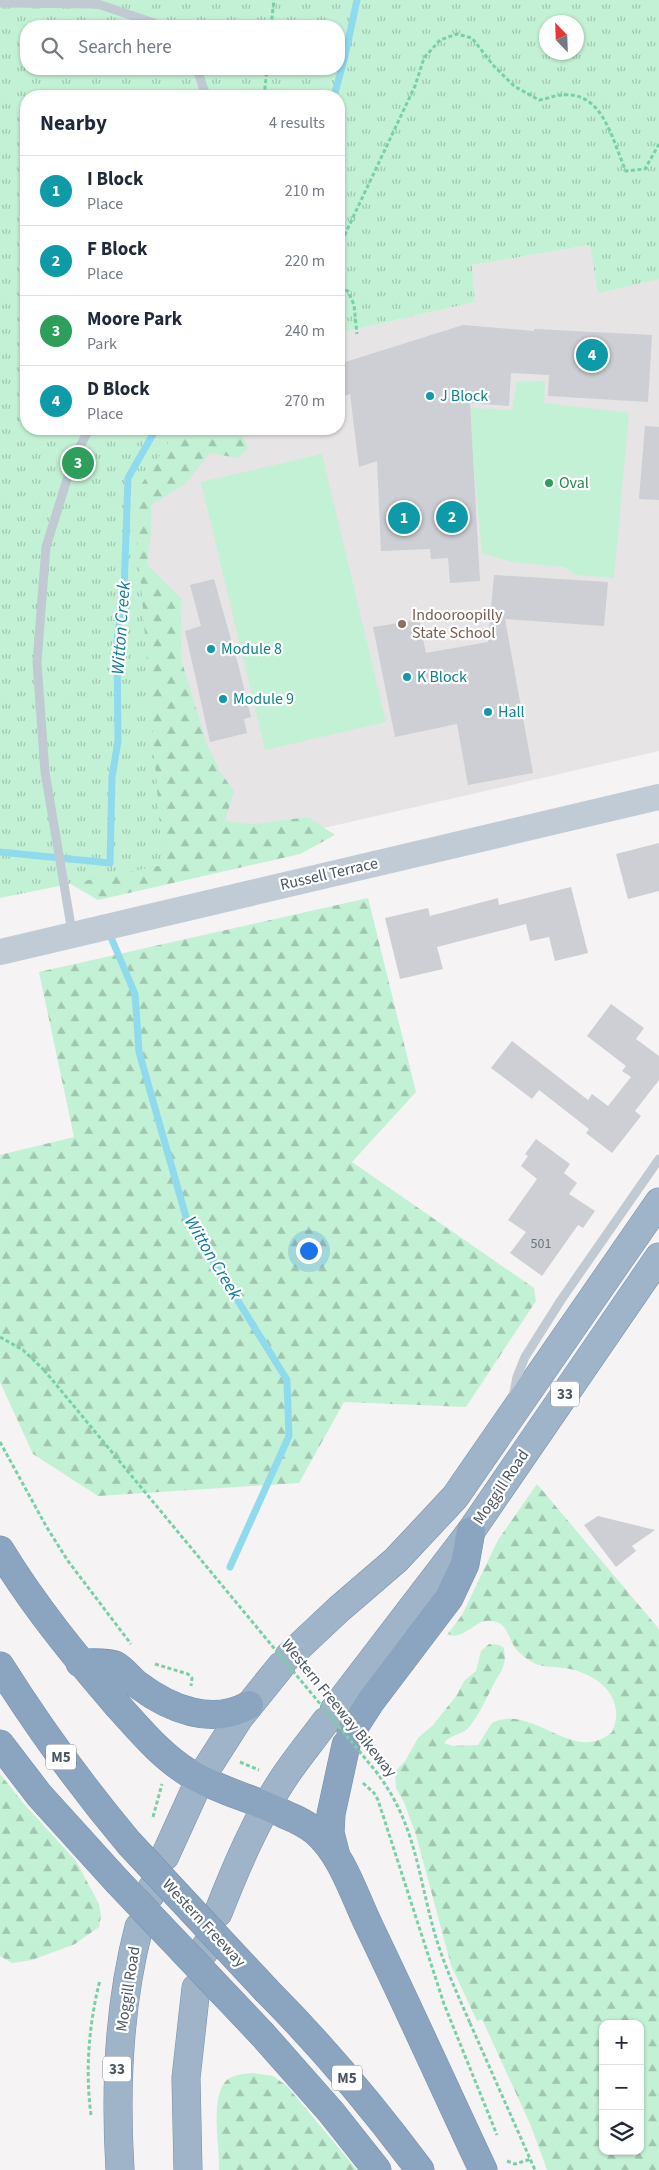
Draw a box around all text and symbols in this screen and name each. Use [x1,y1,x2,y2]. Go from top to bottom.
north arrow [539,15,584,60]
search box [20,20,345,75]
icon: search [38,34,66,62]
text: Search here [78,34,172,61]
text: Nearby [40,108,107,138]
text: 4 results [269,112,325,134]
text: I Block [87,166,143,193]
text: 1 [52,180,60,202]
text: 210 m [285,180,325,202]
text: Place [87,193,123,215]
text: F Block [87,236,148,263]
text: 2 [52,250,60,272]
text: 220 m [285,250,325,272]
text: Place [87,263,123,285]
text: Moore Park [87,306,182,333]
text: 3 [52,320,60,342]
text: 240 m [285,320,325,342]
text: Park [87,333,117,355]
pin: 4 [576,336,608,374]
text: D Block [87,376,150,403]
place label: J Block [440,385,488,407]
text: 4 [52,390,60,412]
text: 270 m [285,390,325,412]
marker: J Block [424,390,436,402]
text: Place [87,403,123,425]
pin: 3 [62,444,94,482]
place label: Oval [559,472,589,494]
marker: Oval [543,477,555,489]
pin: 2 [436,498,468,536]
pin: 1 [388,499,420,537]
water label: Witton Creek [105,580,137,675]
place label: Indooroopilly State School [412,604,503,644]
marker: Indooroopilly State School [396,618,408,630]
place label: Module 8 [221,638,282,660]
marker: Module 8 [205,643,217,655]
place label: K Block [417,666,467,688]
marker: K Block [401,671,413,683]
place label: Module 9 [233,688,294,710]
marker: Module 9 [217,693,229,705]
place label: Hall [498,701,525,723]
marker: Hall [482,706,494,718]
street label: Russell Terrace [278,852,380,896]
water label: Witton Creek [178,1212,248,1305]
house number: 501 [531,1234,551,1254]
your location [296,1238,322,1264]
road number: 33 [551,1382,579,1406]
street label: Moggill Road [468,1445,534,1529]
street label: Western Freeway Bikeway [276,1634,402,1782]
road number: M5 [46,1744,76,1770]
street label: Western Freeway [157,1874,251,1972]
street label: Moggill Road [110,1945,146,2033]
map controls [599,2020,644,2155]
button: + [599,2020,644,2065]
road number: 33 [103,2056,131,2082]
button: − [599,2065,644,2110]
road number: M5 [332,2066,362,2090]
button: layers [599,2110,644,2155]

